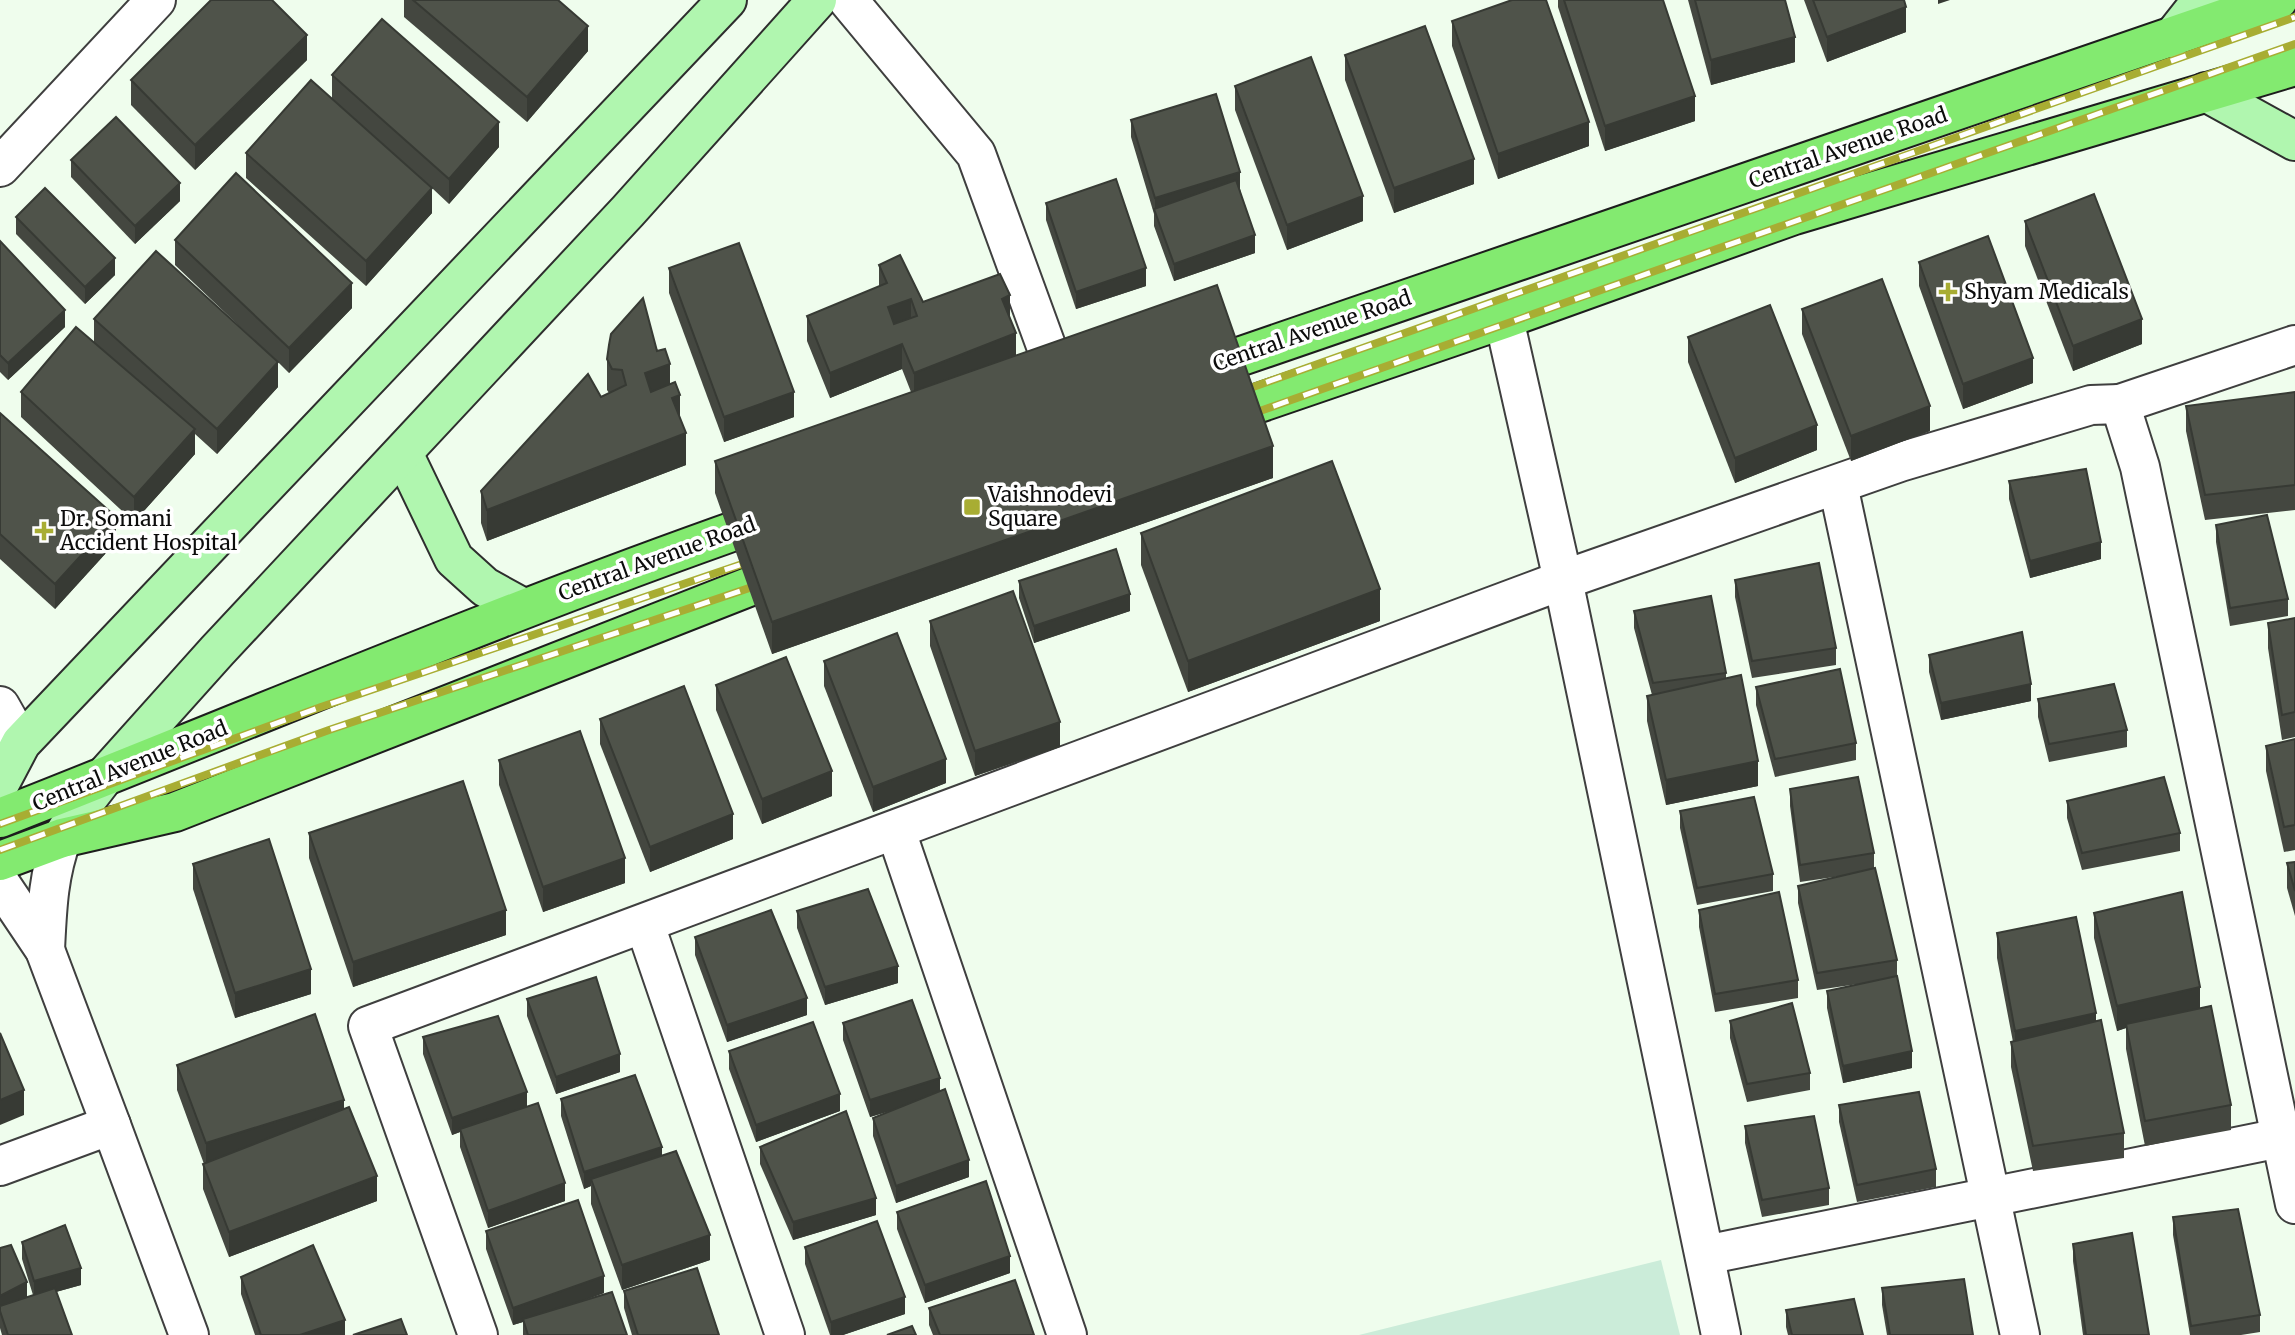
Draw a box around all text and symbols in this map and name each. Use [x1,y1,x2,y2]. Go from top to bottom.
street label: Central Avenue Road [1745,101,1951,194]
place label: Shyam Medicals [1964,278,2129,305]
marker: Shyam Medicals [1938,282,1958,302]
street label: Central Avenue Road [1209,284,1415,377]
place label: Vaishnodevi Square [987,481,1112,532]
marker: Vaishnodevi Square [962,497,982,517]
place label: Dr. Somani Accident Hospital [59,505,238,556]
street label: Central Avenue Road [554,510,760,607]
marker: Dr. Somani Accident Hospital [34,521,54,541]
street label: Central Avenue Road [28,714,232,817]

